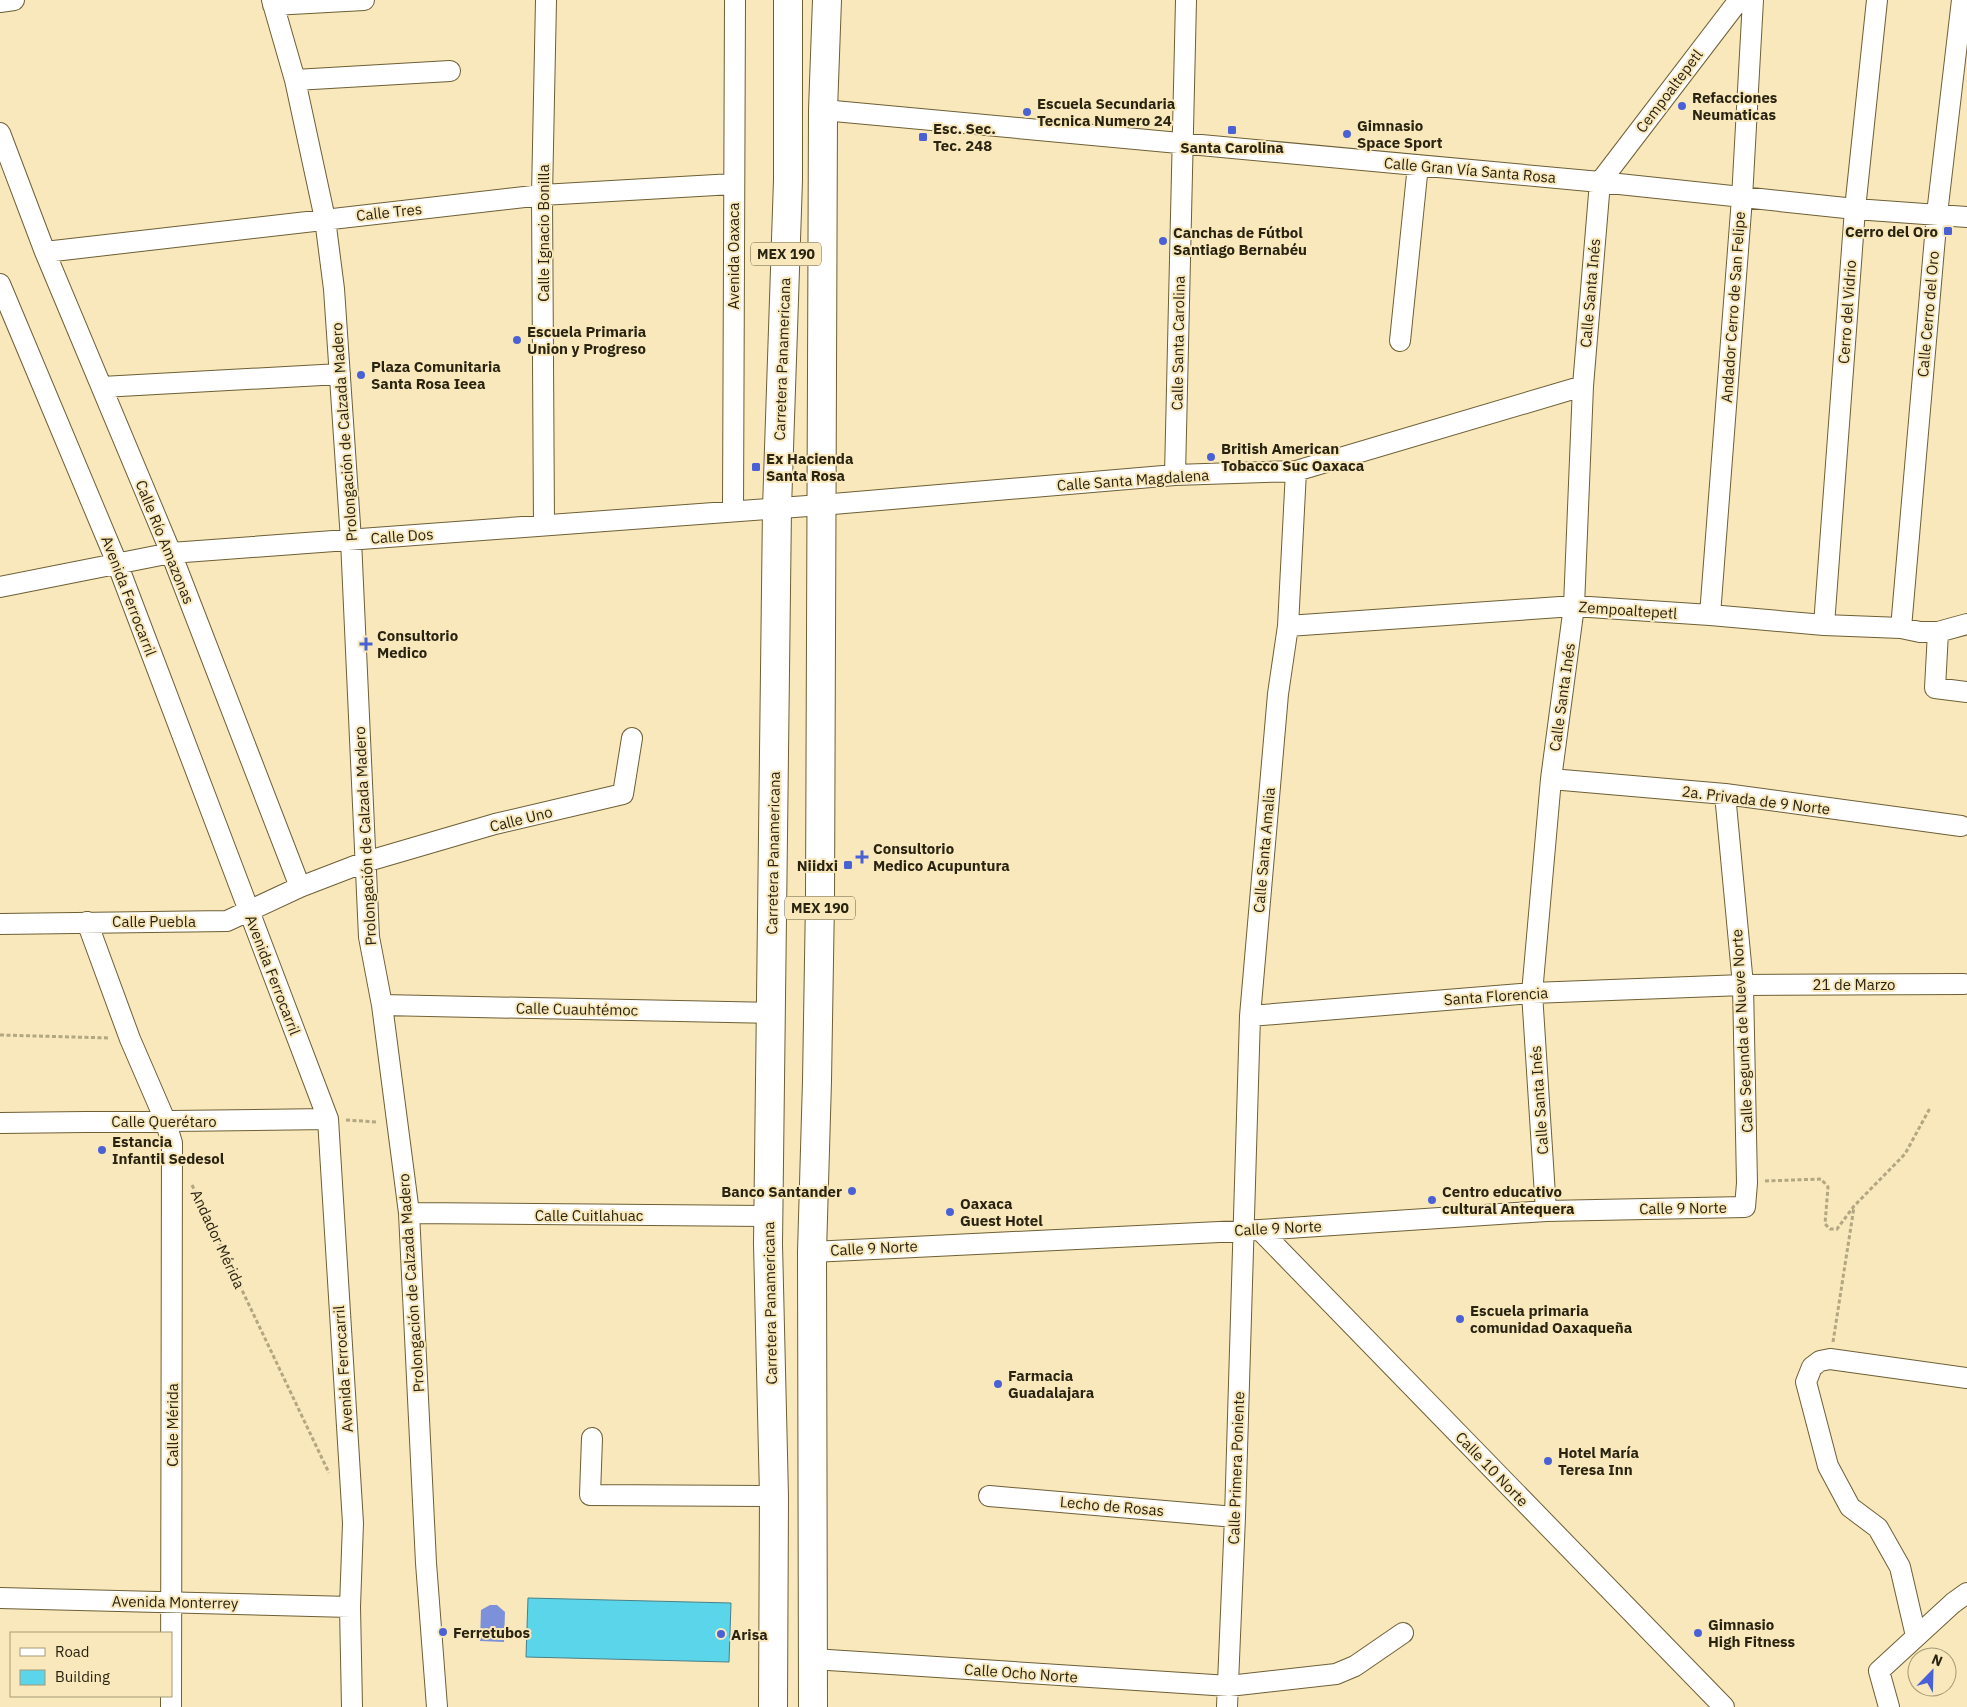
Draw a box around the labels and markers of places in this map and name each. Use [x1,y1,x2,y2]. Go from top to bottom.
place label: Refacciones Neumaticas [1692,88,1778,124]
place label: Escuela Secundaria Tecnica Numero 24 [1037,94,1176,130]
marker: Refacciones Neumaticas [1676,100,1688,112]
marker: Escuela Secundaria Tecnica Numero 24 [1021,106,1033,118]
place label: Gimnasio Space Sport [1357,116,1443,152]
place label: Esc. Sec. Tec. 248 [933,119,996,155]
marker: Santa Carolina [1226,124,1238,136]
marker: Gimnasio Space Sport [1341,128,1353,140]
marker: Esc. Sec. Tec. 248 [917,131,929,143]
place label: Santa Carolina [1180,138,1284,157]
place label: Cerro del Oro [1845,222,1938,241]
place label: Canchas de Fútbol Santiago Bernabéu [1173,223,1307,259]
marker: Cerro del Oro [1942,225,1954,237]
marker: Canchas de Fútbol Santiago Bernabéu [1157,235,1169,247]
place label: Escuela Primaria Union y Progreso [527,322,647,358]
marker: Escuela Primaria Union y Progreso [511,334,523,346]
place label: Plaza Comunitaria Santa Rosa Ieea [371,357,501,393]
marker: Plaza Comunitaria Santa Rosa Ieea [355,369,367,381]
place label: British American Tobacco Suc Oaxaca [1221,439,1365,475]
place label: Ex Hacienda Santa Rosa [766,449,854,485]
marker: British American Tobacco Suc Oaxaca [1205,451,1217,463]
marker: Ex Hacienda Santa Rosa [750,461,762,473]
place label: Consultorio Medico [377,626,458,662]
marker: Consultorio Medico [359,637,373,651]
place label: Consultorio Medico Acupuntura [873,839,1010,875]
marker: Consultorio Medico Acupuntura [855,850,869,864]
place label: Niidxi [797,856,838,875]
marker: Niidxi [842,859,854,871]
place label: Estancia Infantil Sedesol [112,1132,225,1168]
marker: Estancia Infantil Sedesol [96,1144,108,1156]
place label: Banco Santander [721,1182,842,1201]
place label: Centro educativo cultural Antequera [1442,1182,1575,1218]
marker: Banco Santander [846,1185,858,1197]
place label: Oaxaca Guest Hotel [960,1194,1043,1230]
marker: Centro educativo cultural Antequera [1426,1194,1438,1206]
marker: Oaxaca Guest Hotel [944,1206,956,1218]
place label: Escuela primaria comunidad Oaxaqueña [1470,1301,1633,1337]
marker: Escuela primaria comunidad Oaxaqueña [1454,1313,1466,1325]
place label: Farmacia Guadalajara [1008,1366,1095,1402]
marker: Farmacia Guadalajara [992,1378,1004,1390]
place label: Hotel María Teresa Inn [1558,1443,1640,1479]
marker: Hotel María Teresa Inn [1542,1455,1554,1467]
place label: Gimnasio High Fitness [1708,1615,1796,1651]
place label: Ferretubos [453,1623,530,1642]
place label: Arisa [731,1625,768,1644]
marker: Ferretubos [437,1626,449,1638]
marker: Gimnasio High Fitness [1692,1627,1704,1639]
marker: Arisa [715,1628,727,1640]

